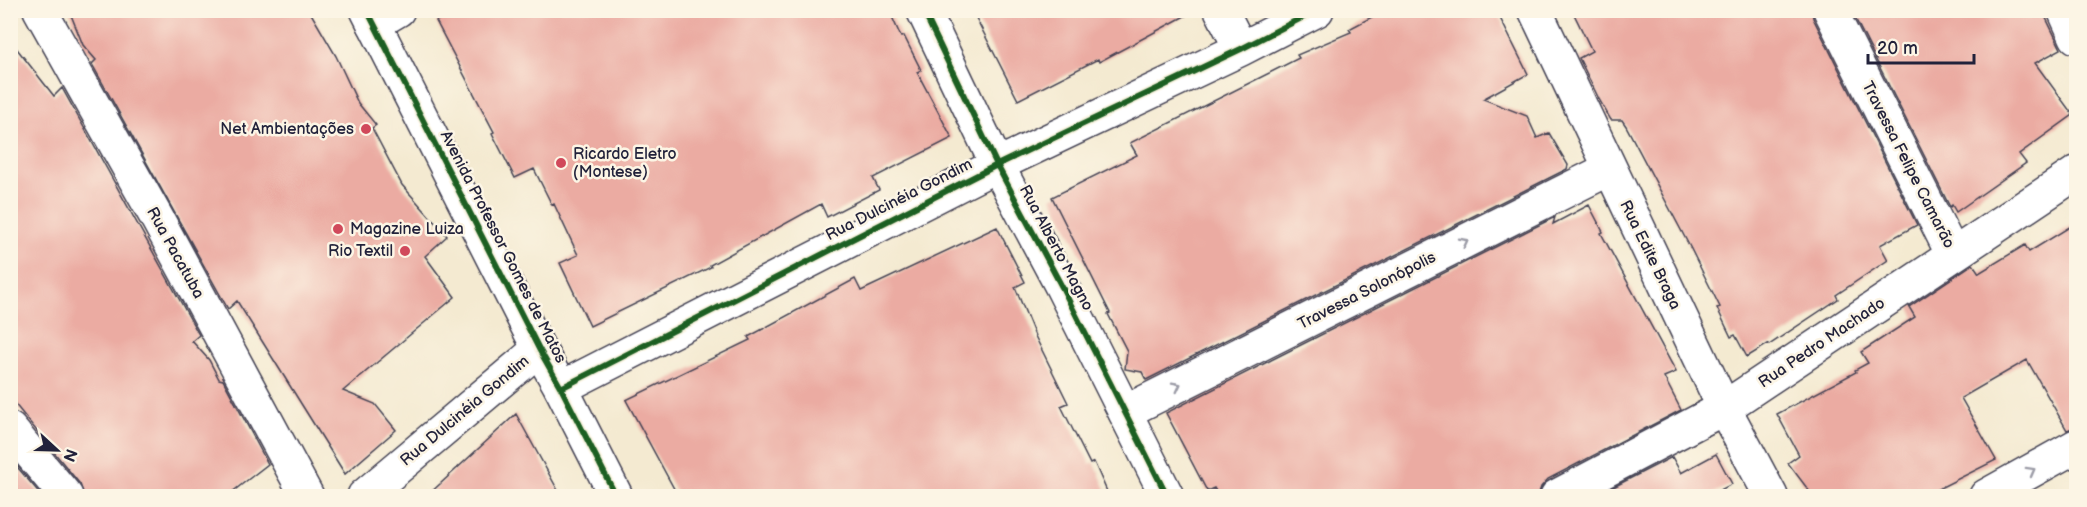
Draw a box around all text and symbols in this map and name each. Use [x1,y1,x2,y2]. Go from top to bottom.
scale bar [1868,27,1974,65]
text: 20 m [1877,38,1918,59]
street label: Travessa Felipe Camarão [1858,78,1958,252]
place label: Net Ambientações [220,120,354,139]
marker: Net Ambientações [359,122,373,136]
street label: Avenida Professor Gomes de Matos [436,128,570,366]
place label: Ricardo Eletro (Montese) [573,145,677,182]
street label: Rua Dulcinéia Gondim [823,155,975,245]
marker: Ricardo Eletro (Montese) [554,156,568,170]
street label: Rua Alberto Magno [1015,182,1097,314]
street label: Rua Edite Braga [1615,197,1685,313]
street label: Rua Pacatuba [142,204,208,302]
place label: Magazine Luiza [350,220,464,239]
marker: Magazine Luiza [331,222,345,236]
one-way arrow [1457,238,1468,249]
place label: Rio Textil [328,242,393,261]
marker: Rio Textil [398,244,412,258]
street label: Travessa Solonópolis [1295,248,1439,334]
street label: Rua Pedro Machado [1755,294,1889,392]
street label: Rua Dulcinéia Gondim [397,352,533,470]
one-way arrow [1171,382,1181,393]
north arrow [27,420,87,480]
text: N [58,446,81,464]
one-way arrow [2025,467,2035,479]

